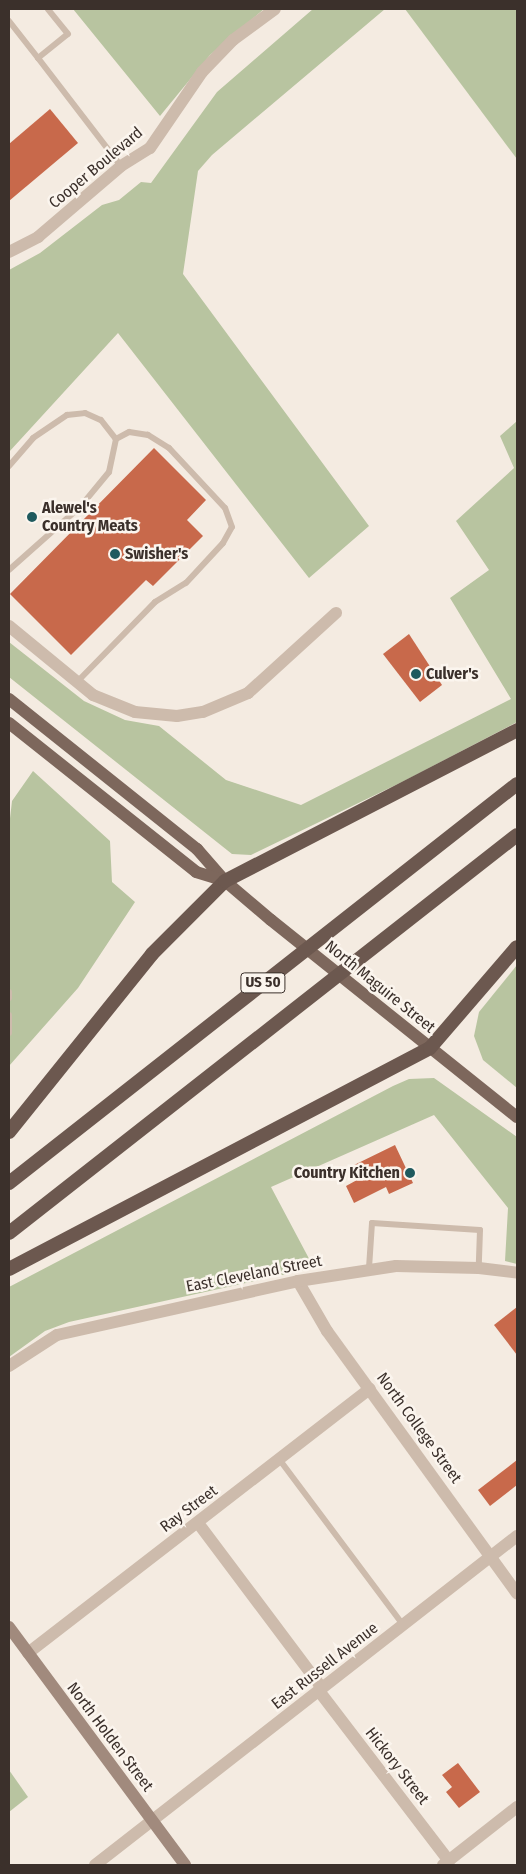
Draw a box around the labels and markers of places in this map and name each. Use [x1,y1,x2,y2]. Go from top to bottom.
place label: Alewel's Country Meats [42,498,138,536]
marker: Alewel's Country Meats [26,511,38,523]
place label: Swisher's [125,544,188,564]
marker: Swisher's [109,548,121,560]
place label: Culver's [426,664,479,684]
marker: Culver's [410,668,422,680]
place label: Country Kitchen [294,1163,400,1183]
marker: Country Kitchen [404,1167,416,1179]

